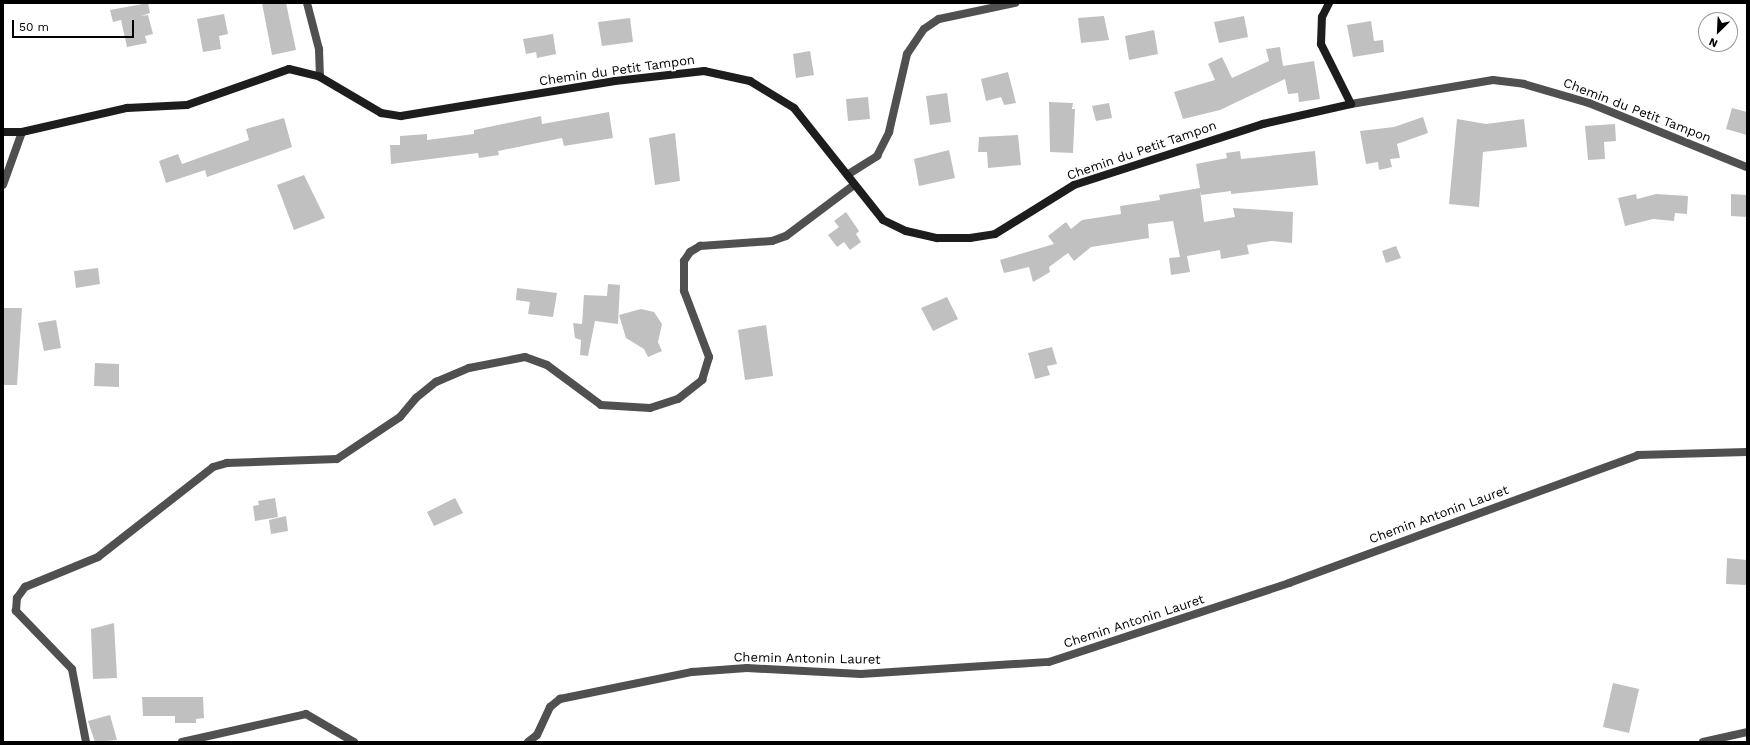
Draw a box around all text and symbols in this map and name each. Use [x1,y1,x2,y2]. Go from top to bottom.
scale bar [14,12,136,38]
north arrow [1698,12,1738,52]
text: 50 m [19,20,49,34]
text: N [1707,35,1720,50]
street label: Chemin du Petit Tampon [538,52,696,90]
street label: Chemin du Petit Tampon [1561,75,1713,147]
street label: Chemin du Petit Tampon [1065,118,1219,184]
street label: Chemin Antonin Lauret [1367,482,1511,548]
street label: Chemin Antonin Lauret [1061,592,1207,652]
street label: Chemin Antonin Lauret [733,650,881,668]

